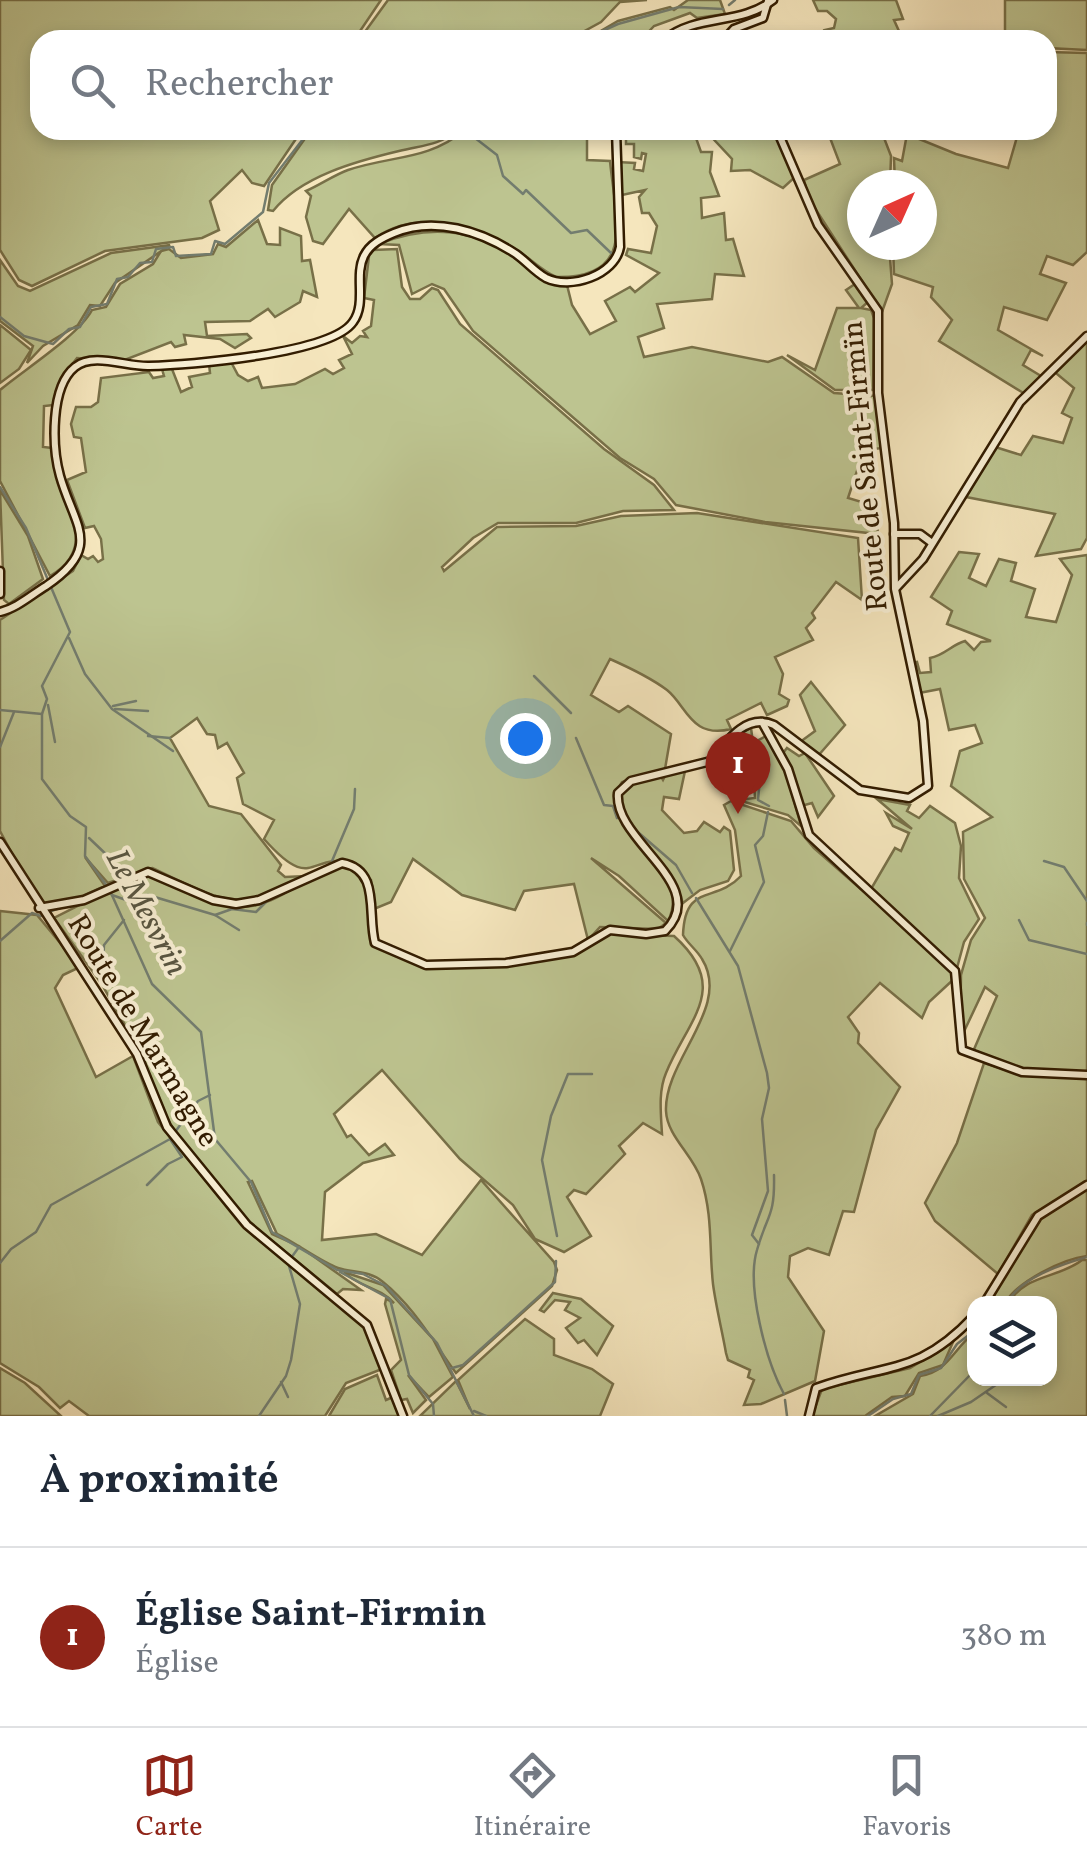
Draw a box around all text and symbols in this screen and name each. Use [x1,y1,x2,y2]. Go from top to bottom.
search box [30,30,1057,140]
icon: search [65,58,120,113]
text: Rechercher [145,59,333,112]
north arrow [847,170,937,260]
street label: Route de Saint-Firmïn [832,319,900,613]
your location [500,713,551,764]
pin: 1 [706,732,770,814]
water label: Le Mesvrin [93,842,197,984]
street label: Route de Marmagne [56,907,228,1155]
map controls [967,1296,1057,1386]
button: layers [967,1296,1057,1386]
text: À proximité [40,1452,279,1511]
text: Église Saint-Firmin [135,1589,487,1642]
text: 1 [66,1615,79,1659]
text: 380 m [960,1615,1047,1659]
text: Église [135,1642,219,1686]
tab: Carte [136,1748,202,1847]
tab: Itinéraire [474,1748,591,1847]
tab: Favoris [862,1748,951,1847]

